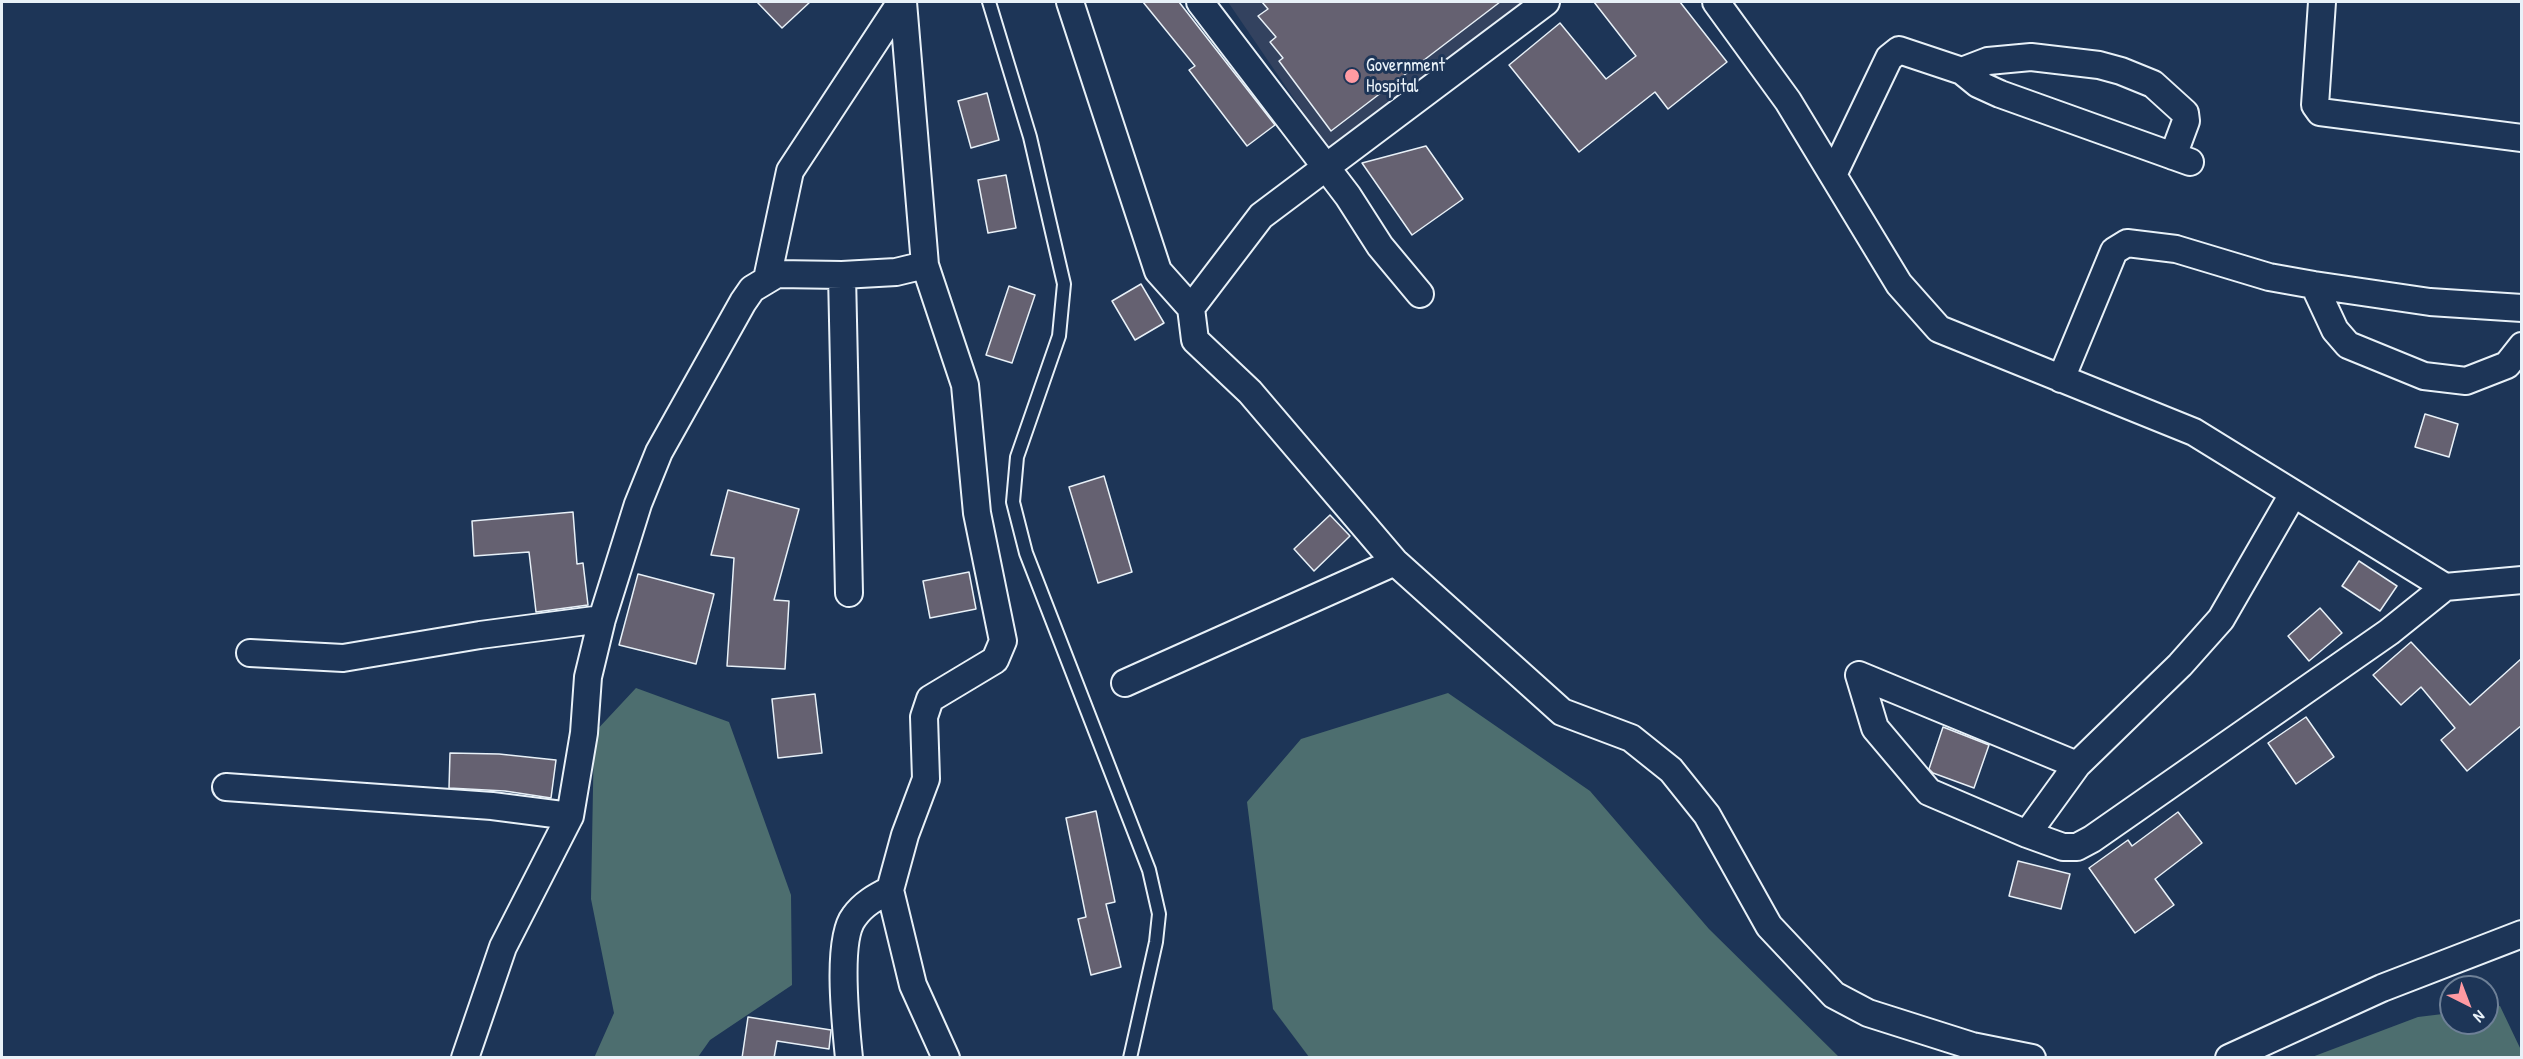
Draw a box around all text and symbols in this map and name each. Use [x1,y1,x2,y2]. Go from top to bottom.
place label: Government Hospital [1366,55,1445,98]
marker: Government Hospital [1343,67,1361,85]
north arrow [2439,975,2499,1035]
text: N [2469,1006,2490,1028]

